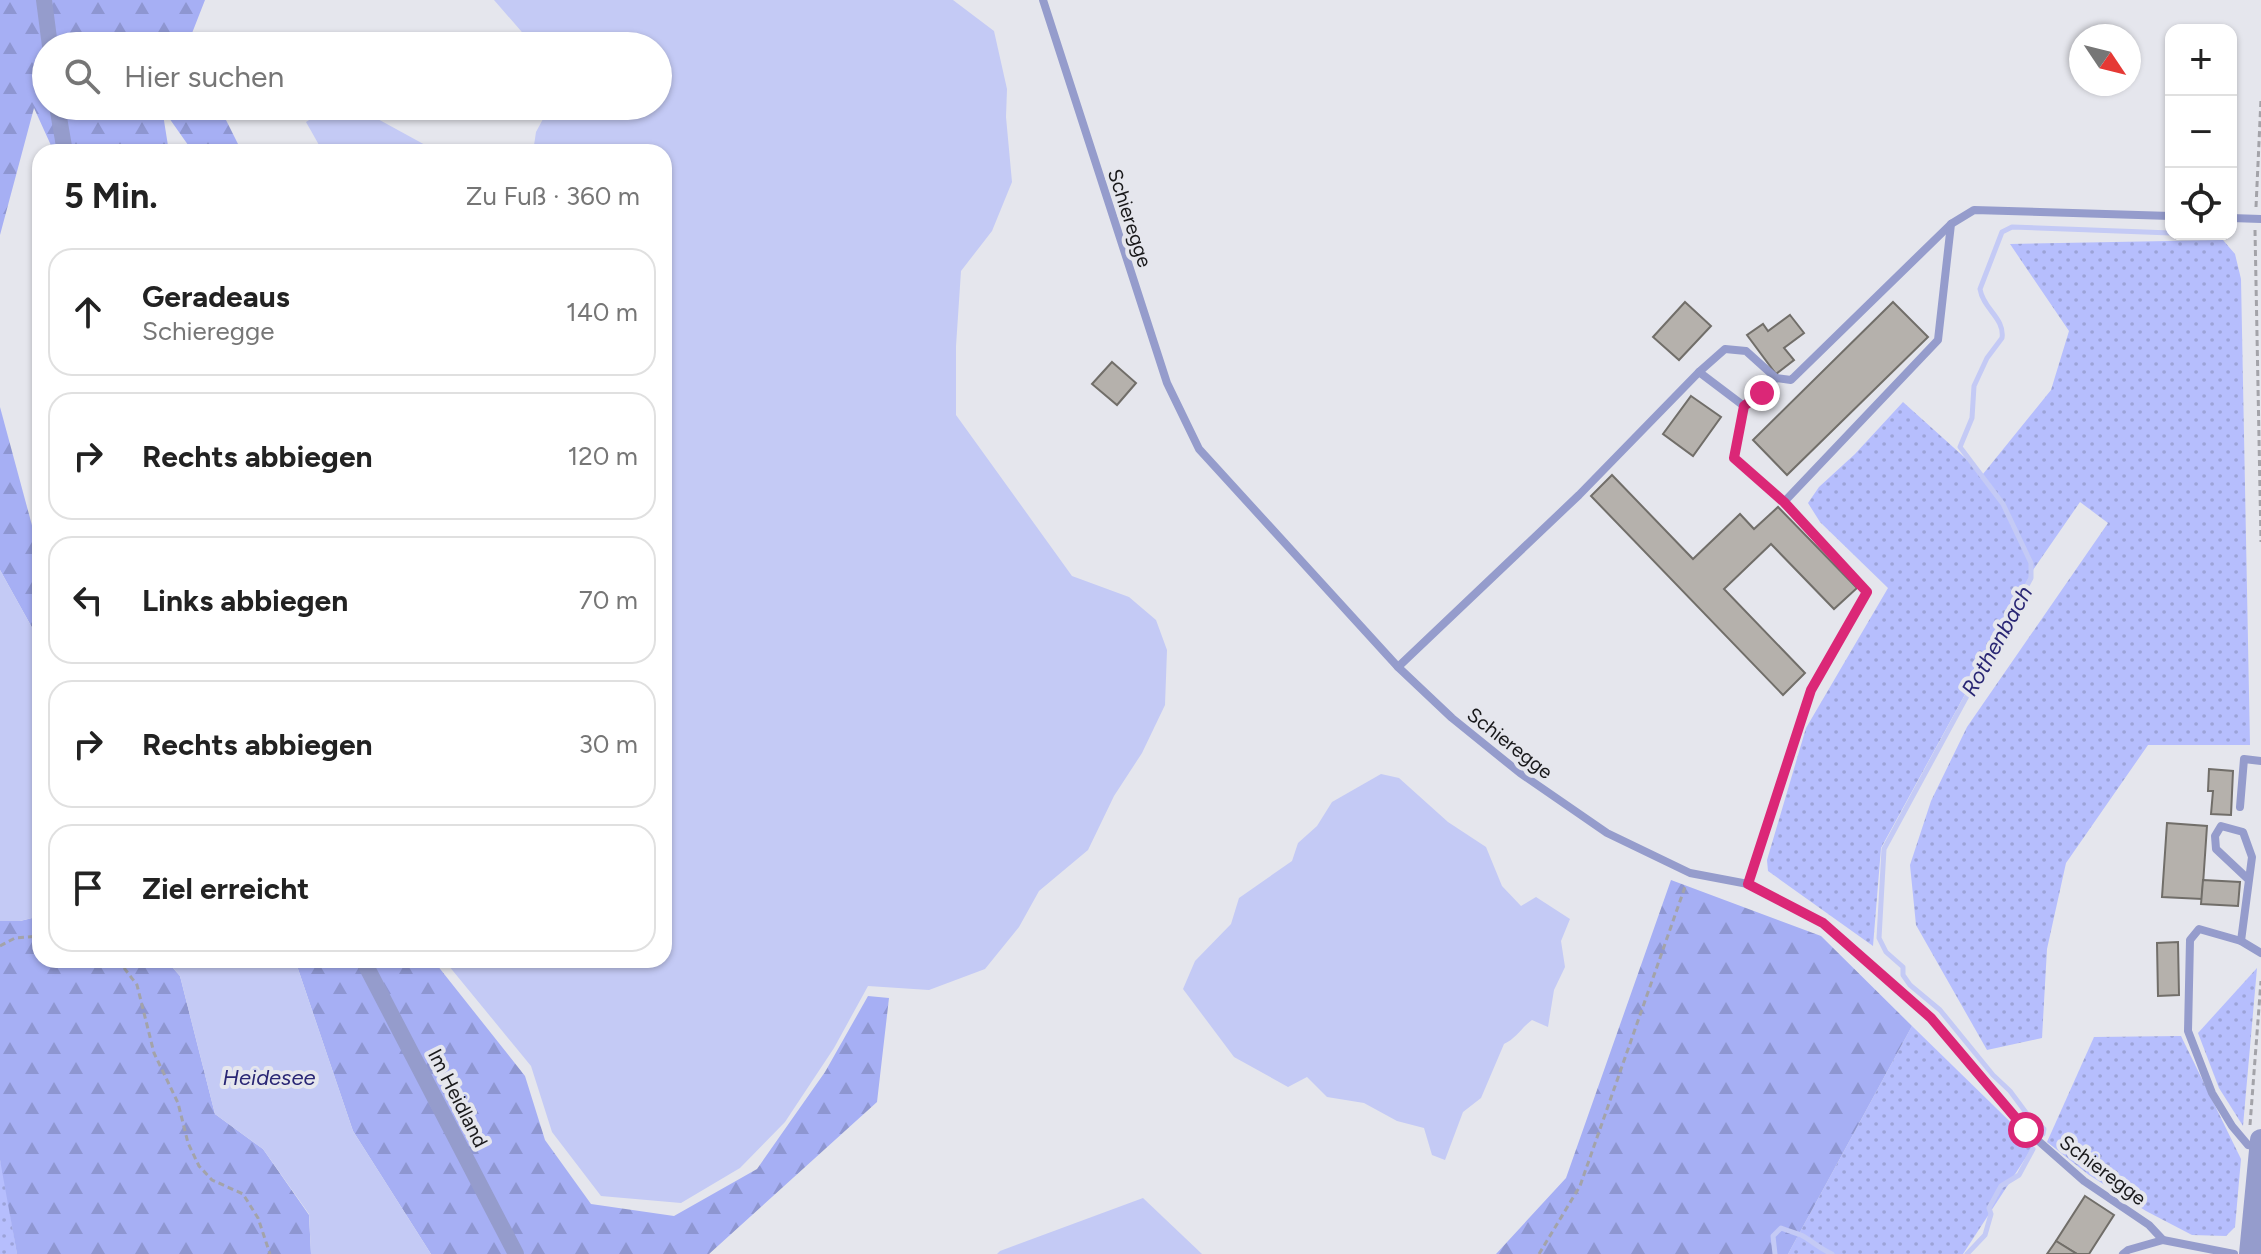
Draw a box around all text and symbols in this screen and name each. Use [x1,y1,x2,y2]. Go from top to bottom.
north arrow [2069,24,2141,96]
map controls [2165,24,2237,240]
button: + [2165,24,2237,96]
search box [32,32,672,120]
icon: search [60,54,104,98]
text: Hier suchen [124,58,284,95]
button: − [2165,96,2237,168]
street label: Schieregge [1103,166,1157,270]
button: locate [2165,168,2237,240]
text: 5 Min. [64,176,158,217]
text: Zu Fuß · 360 m [466,180,640,212]
text: Geradeaus [142,278,290,315]
icon: ahead [66,290,110,334]
text: 140 m [566,296,638,328]
text: Schieregge [142,315,274,347]
route end [1744,375,1780,411]
icon: right [66,434,110,478]
text: Rechts abbiegen [142,438,373,475]
text: 120 m [568,440,638,472]
icon: left [66,578,110,622]
water label: Rothenbach [1956,581,2038,701]
text: Links abbiegen [142,582,348,619]
text: 70 m [579,584,638,616]
street label: Schieregge [1462,702,1558,784]
icon: right [66,722,110,766]
text: Rechts abbiegen [142,726,373,763]
text: 30 m [579,728,638,760]
icon: arrive [66,866,110,910]
text: Ziel erreicht [142,870,309,907]
street label: Im Heidland [423,1045,493,1151]
water label: Heidesee [222,1064,316,1091]
route start [2008,1112,2044,1148]
street label: Schieregge [2055,1130,2151,1210]

